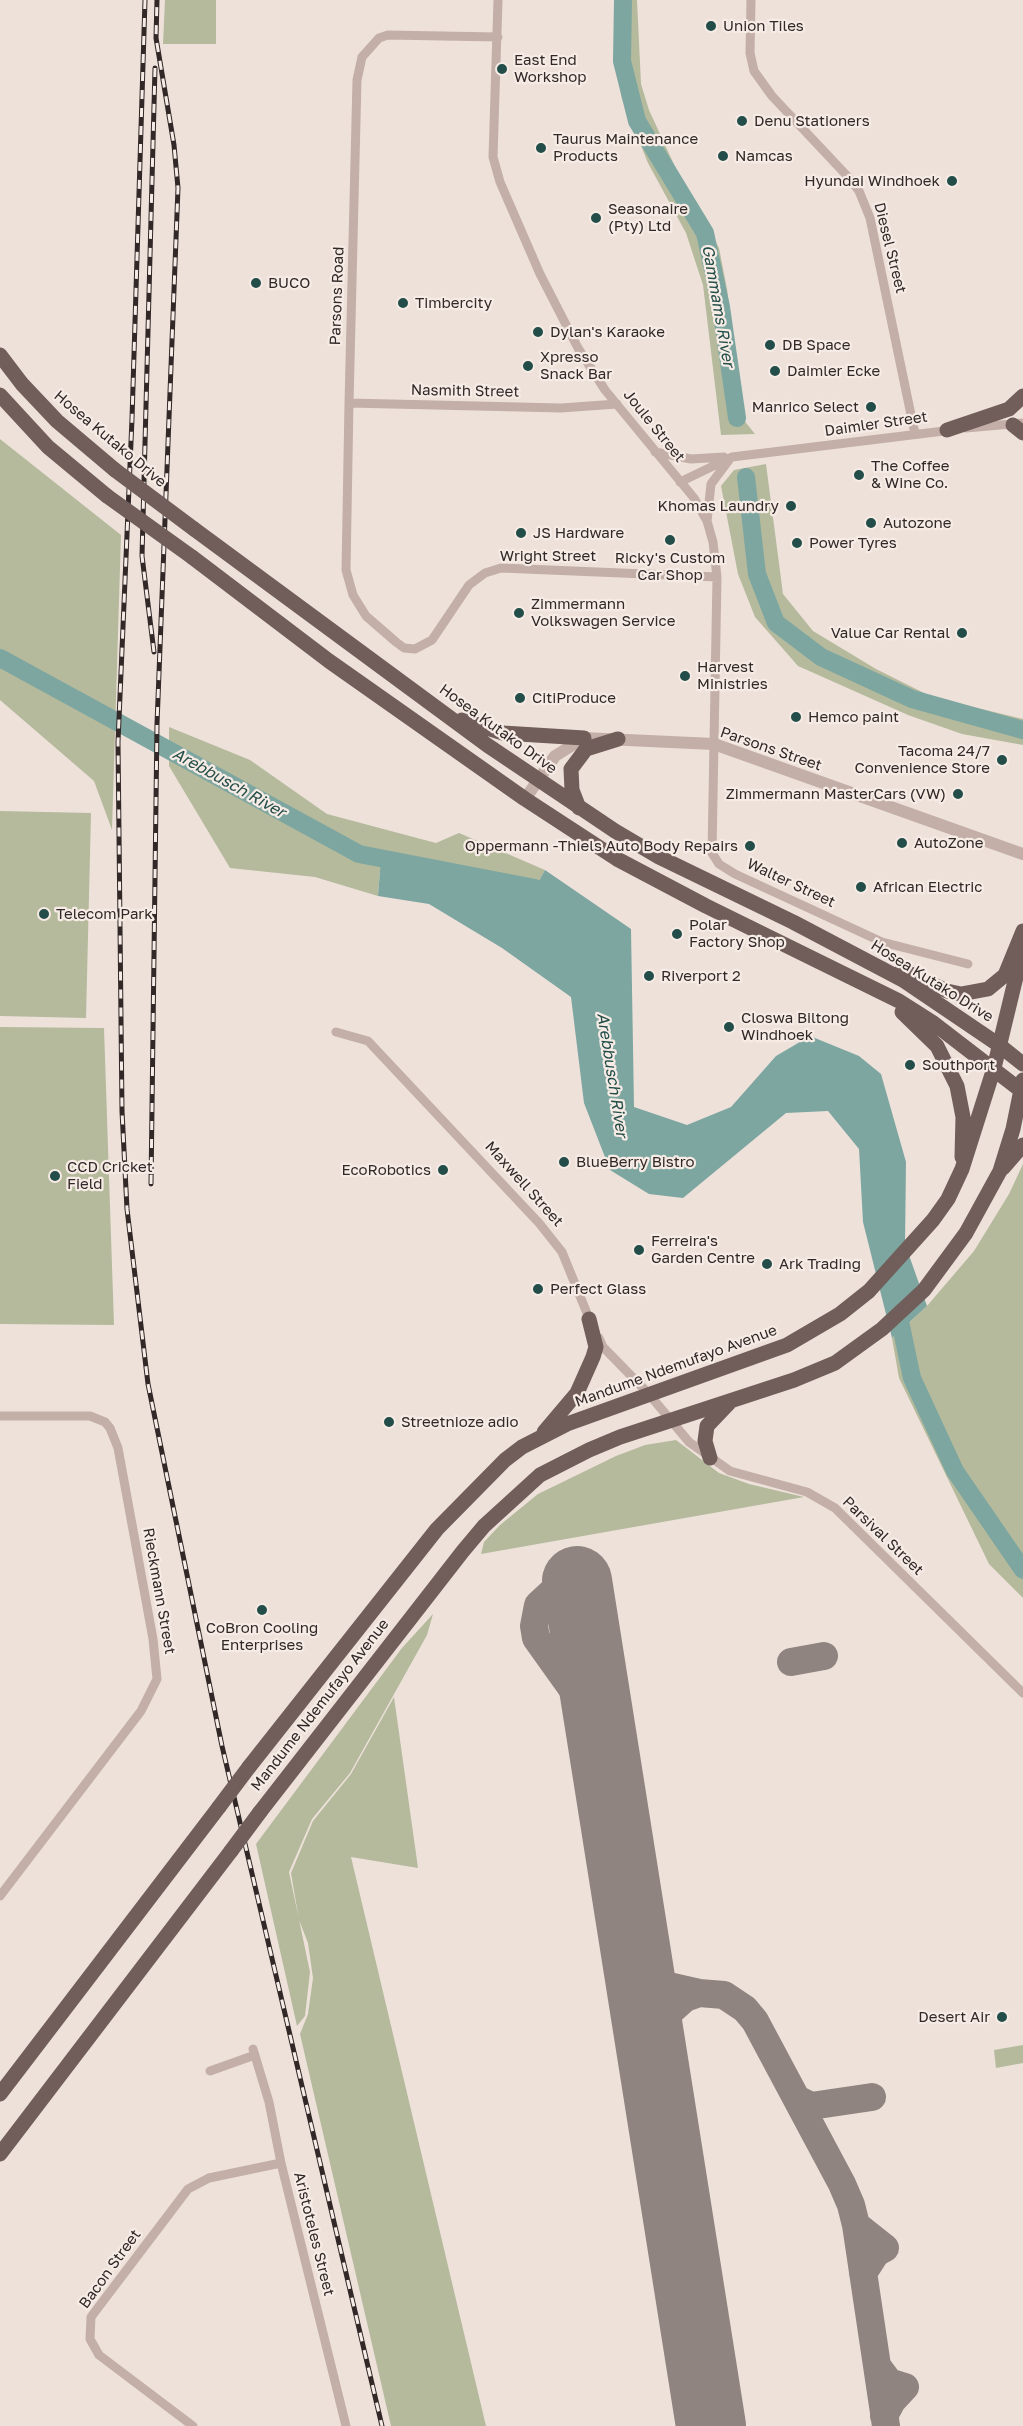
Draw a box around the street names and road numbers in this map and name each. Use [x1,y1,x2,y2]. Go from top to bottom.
street label: Diesel Street [870,201,910,295]
street label: Parsons Road [326,246,348,346]
street label: Nasmith Street [411,381,519,401]
street label: Joule Street [619,386,689,466]
street label: Hosea Kutako Drive [50,387,170,491]
street label: Daimler Street [823,408,929,440]
street label: Wright Street [500,547,596,565]
street label: Hosea Kutako Drive [436,680,560,778]
street label: Parsons Street [718,723,824,775]
street label: Walter Street [744,855,838,911]
street label: Hosea Kutako Drive [867,936,997,1026]
street label: Maxwell Street [481,1138,567,1230]
street label: Mandume Ndemufayo Avenue [573,1321,779,1411]
street label: Parsival Street [839,1493,927,1579]
street label: Rieckmann Street [139,1526,179,1656]
street label: Mandume Ndemufayo Avenue [247,1615,393,1795]
street label: Aristoteles Street [290,2170,338,2298]
street label: Bacon Street [75,2226,145,2312]

